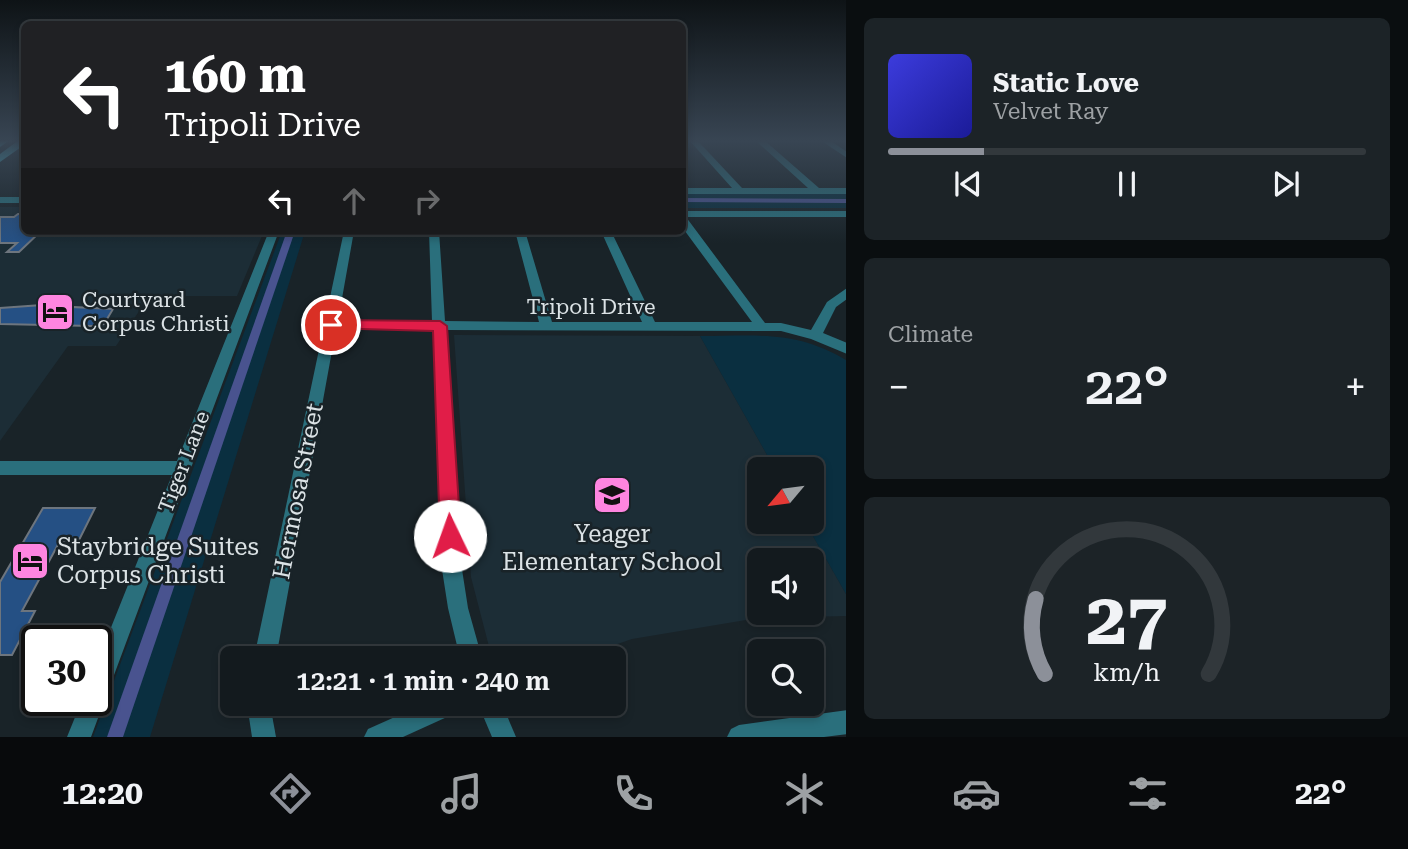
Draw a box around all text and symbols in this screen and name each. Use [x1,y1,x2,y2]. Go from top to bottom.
text: 160 m [164,47,306,104]
icon: left [49,49,140,140]
text: Static Love [993,68,1139,98]
text: Velvet Ray [993,98,1108,125]
text: Tripoli Drive [164,106,361,144]
icon: previous [949,165,987,203]
icon: pause [1108,165,1146,203]
icon: next [1267,165,1305,203]
icon: left [262,182,300,220]
icon: ahead [335,182,373,220]
icon: right [408,182,446,220]
place label: Courtyard Corpus Christi [82,288,230,336]
hotel icon: Courtyard Corpus Christi [34,291,76,333]
pin [301,295,361,355]
street label: Tripoli Drive [526,295,656,319]
icon: arrive [312,306,350,344]
text: Climate [888,321,973,348]
text: 22° [1085,356,1169,417]
text: − [888,365,909,409]
text: + [1345,365,1366,409]
street label: Hermosa Street [267,401,329,581]
street label: Tiger Lane [154,408,214,516]
north arrow [747,457,824,534]
map controls [747,457,824,716]
school or university icon: Yeager Elementary School [591,474,633,516]
position arrow [413,499,487,573]
place label: Yeager Elementary School [502,520,722,576]
place label: Staybridge Suites Corpus Christi [57,533,259,589]
hotel icon: Staybridge Suites Corpus Christi [9,540,51,582]
button: sound [747,548,824,625]
text: 27 [1086,578,1168,663]
speed limit sign: 30 [21,625,112,716]
button: search [747,639,824,716]
text: km/h [1094,658,1160,687]
text: 12:21 · 1 min · 240 m [296,666,550,696]
icon: directions [266,769,315,818]
icon: music [437,769,486,818]
icon: phone [609,769,658,818]
icon: climate [780,769,829,818]
icon: car [952,769,1001,818]
icon: filters [1123,769,1172,818]
text: 12:20 [61,774,143,812]
text: 22° [1295,774,1347,812]

